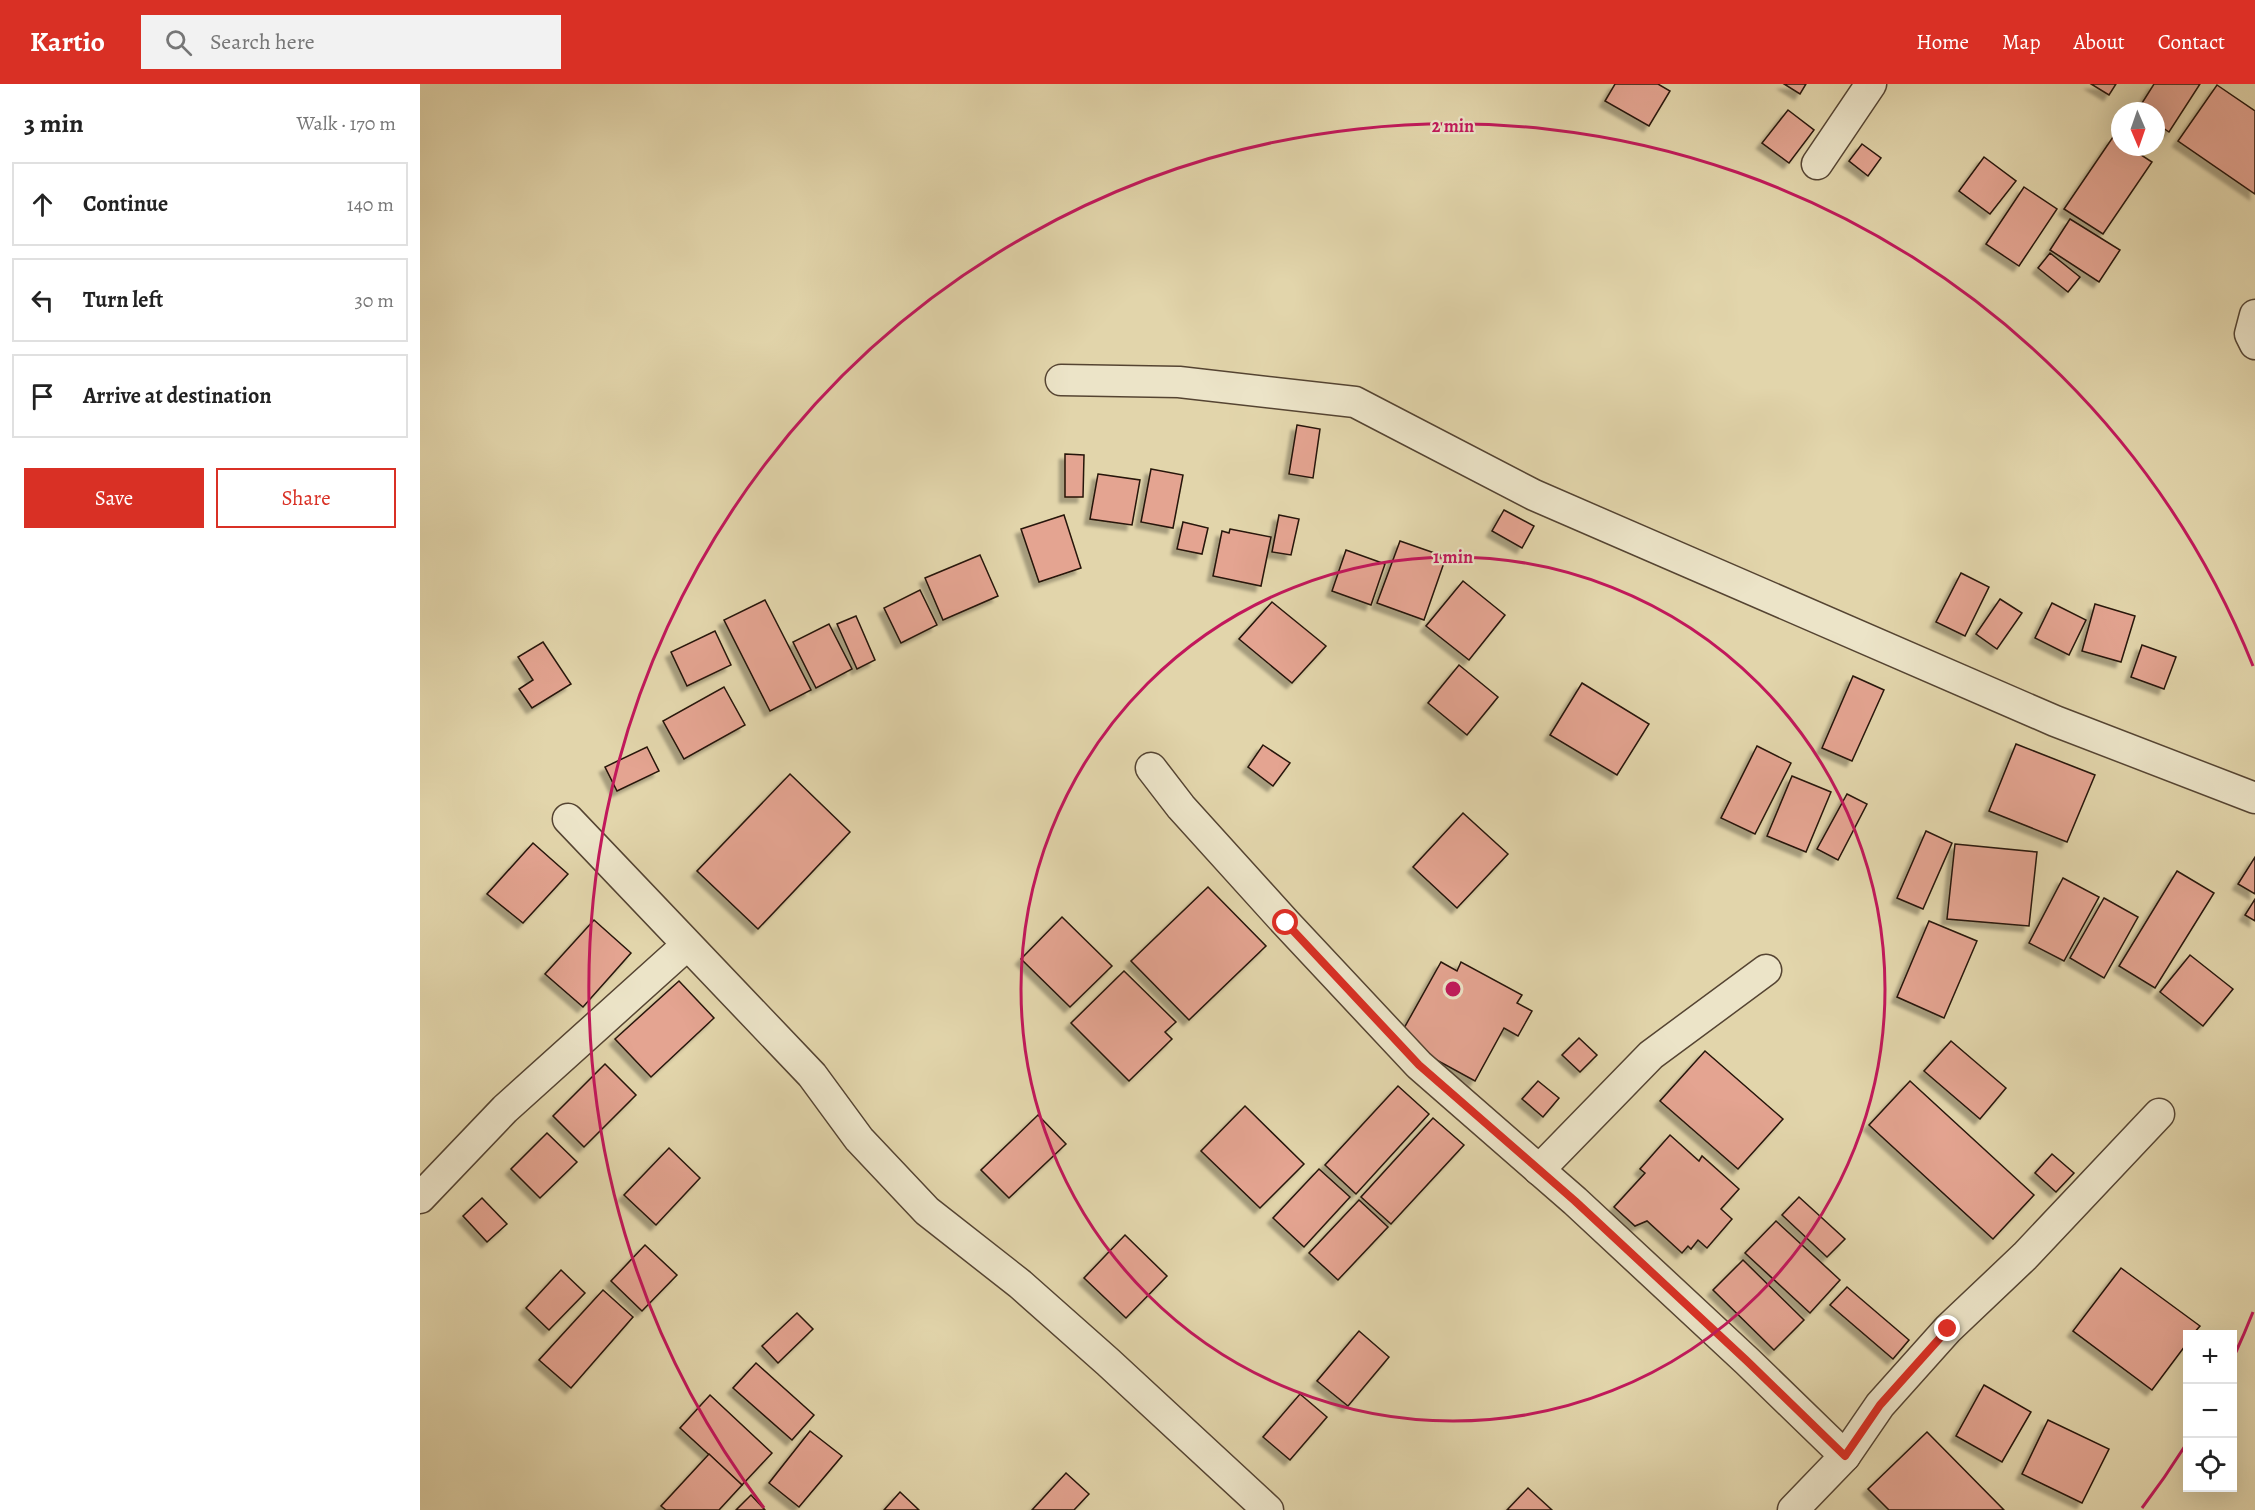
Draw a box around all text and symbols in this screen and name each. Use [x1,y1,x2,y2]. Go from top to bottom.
search box [141,15,561,69]
text: Kartio [30,23,105,61]
icon: search [162,26,195,59]
text: Search here [210,27,315,57]
text: Home [1916,28,1969,56]
text: Map [2002,28,2040,56]
text: About [2073,28,2125,56]
text: Contact [2158,28,2225,56]
north arrow [2111,102,2165,156]
text: 3 min [24,106,84,141]
text: Walk · 170 m [296,110,396,137]
text: 2 min [1432,114,1474,138]
icon: ahead [26,188,59,221]
text: Continue [83,189,168,219]
text: 140 m [347,191,394,218]
icon: left [26,284,59,317]
text: Turn left [83,285,163,315]
text: 30 m [354,287,394,314]
icon: arrive [26,380,59,413]
text: Arrive at destination [83,381,272,411]
button: Save [24,468,204,528]
button: Share [216,468,396,528]
text: 1 min [1433,545,1473,569]
route start [1272,909,1298,935]
centre of rings [1443,979,1463,999]
route end [1934,1315,1960,1341]
map controls [2183,1330,2237,1492]
button: + [2183,1330,2237,1384]
button: − [2183,1384,2237,1438]
button: locate [2183,1438,2237,1492]

